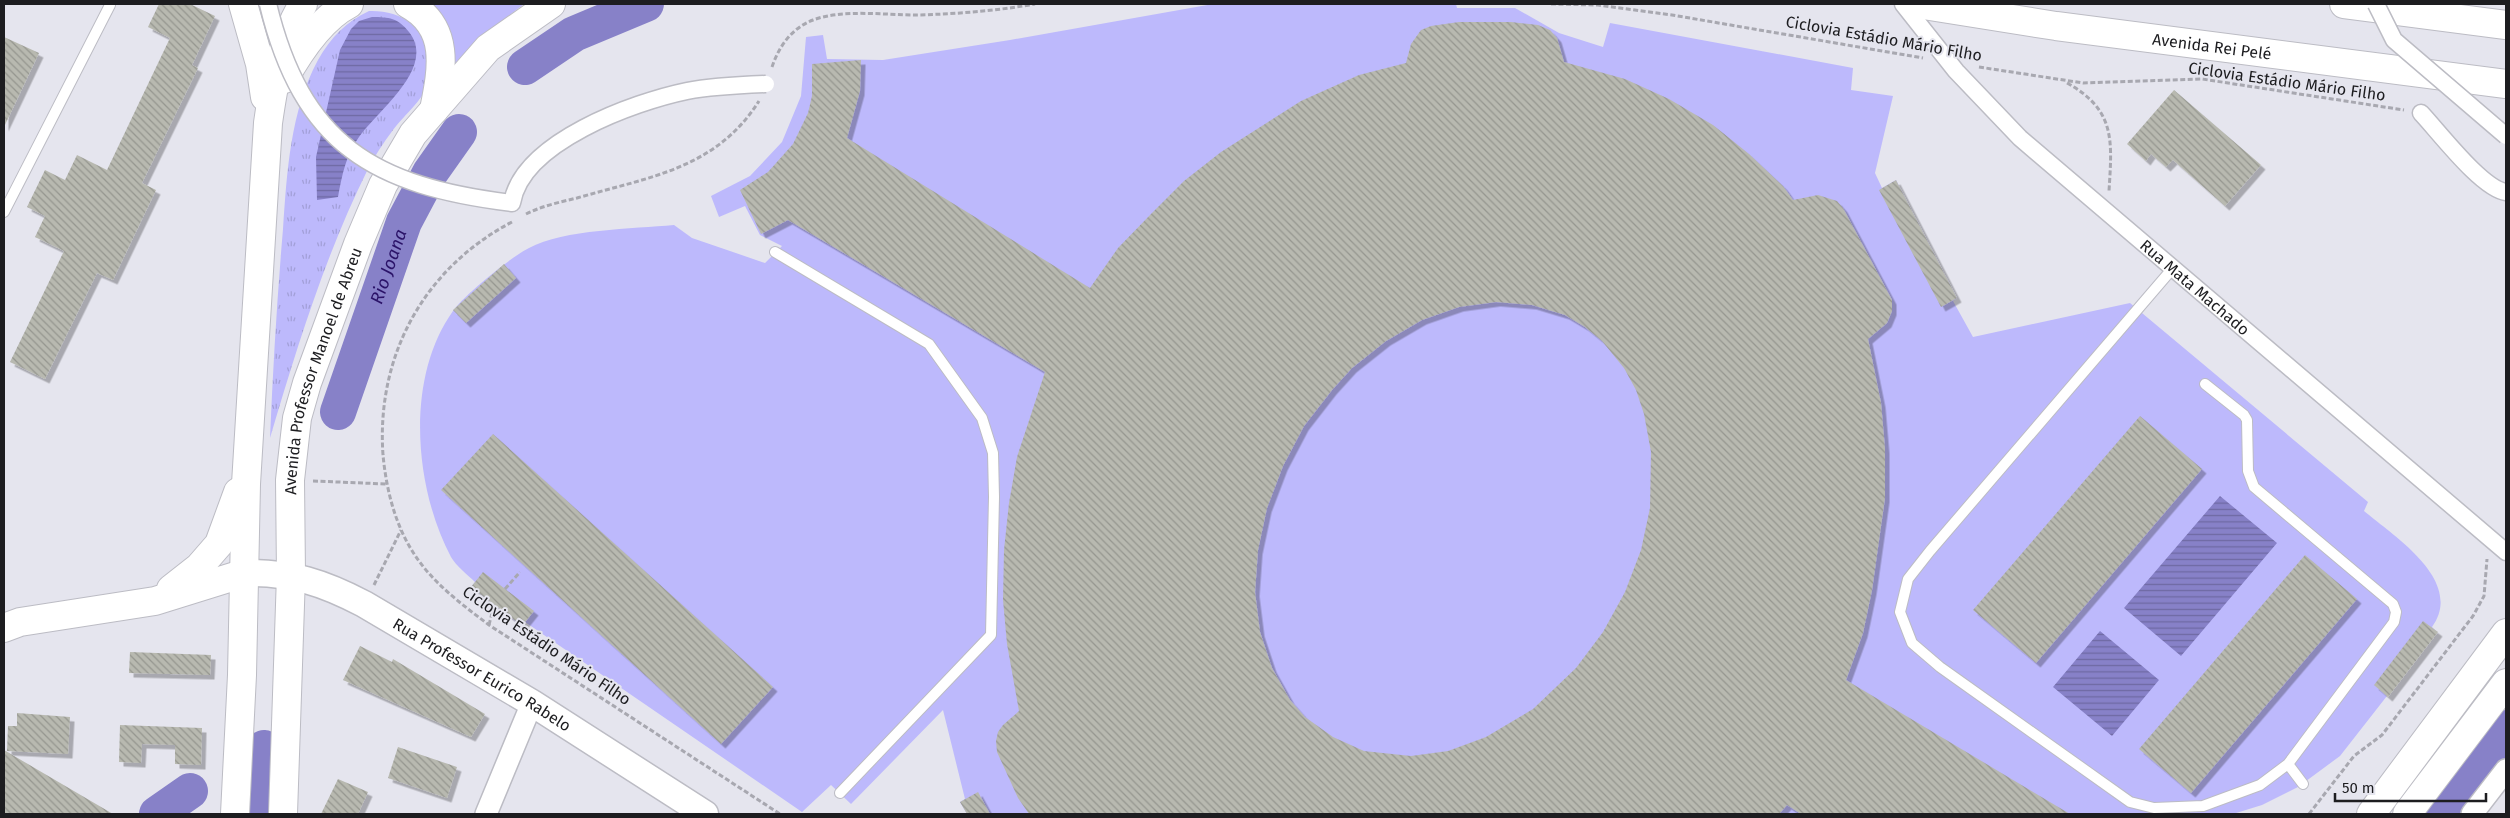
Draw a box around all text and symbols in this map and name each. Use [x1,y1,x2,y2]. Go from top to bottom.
street label: Ciclovia Estádio Mário Filho [1784,12,1984,65]
street label: Avenida Rei Pelé [2151,30,2273,64]
street label: Ciclovia Estádio Mário Filho [2187,58,2387,105]
water label: Rio Joana [365,226,412,307]
street label: Rua Mata Machado [2136,236,2253,339]
street label: Avenida Professor Manoel de Abreu [281,245,366,495]
street label: Ciclovia Estádio Mário Filho [459,582,635,709]
street label: Rua Professor Eurico Rabelo [389,614,574,736]
scale bar [2335,770,2486,802]
text: 50 m [2342,779,2375,797]

